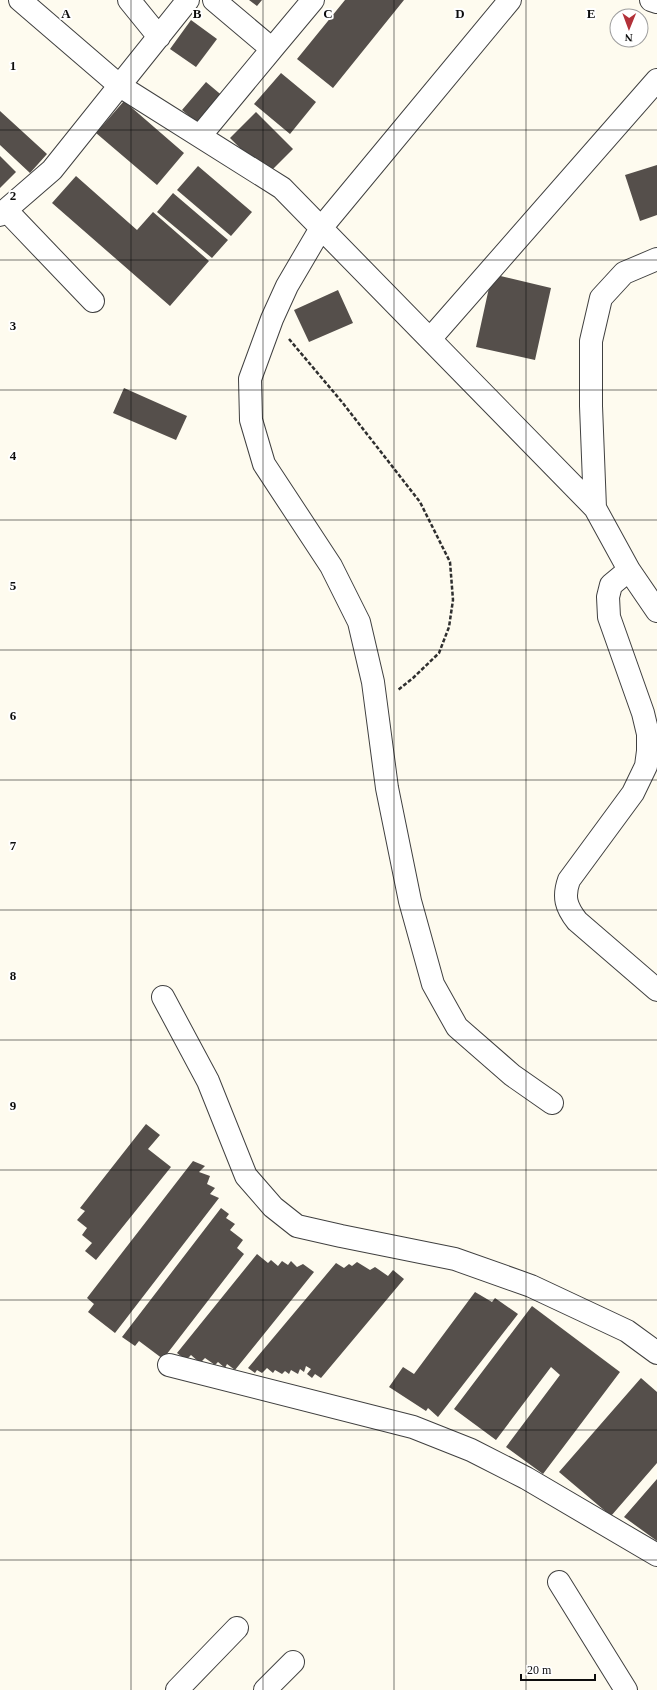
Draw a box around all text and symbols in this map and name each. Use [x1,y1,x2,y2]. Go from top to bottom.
text: A [61,6,71,21]
text: B [193,6,202,21]
text: C [323,6,333,21]
text: D [455,6,465,21]
text: E [587,6,595,21]
north arrow [609,8,649,48]
text: N [625,32,633,44]
text: 1 [10,58,16,73]
text: 2 [10,188,16,203]
text: 3 [10,318,17,333]
text: 4 [10,448,17,463]
text: 5 [10,578,17,593]
text: 6 [10,708,17,723]
text: 7 [10,838,17,853]
text: 8 [10,968,17,983]
text: 9 [10,1098,17,1113]
scale bar [521,1656,595,1682]
text: 20 m [527,1663,552,1677]

